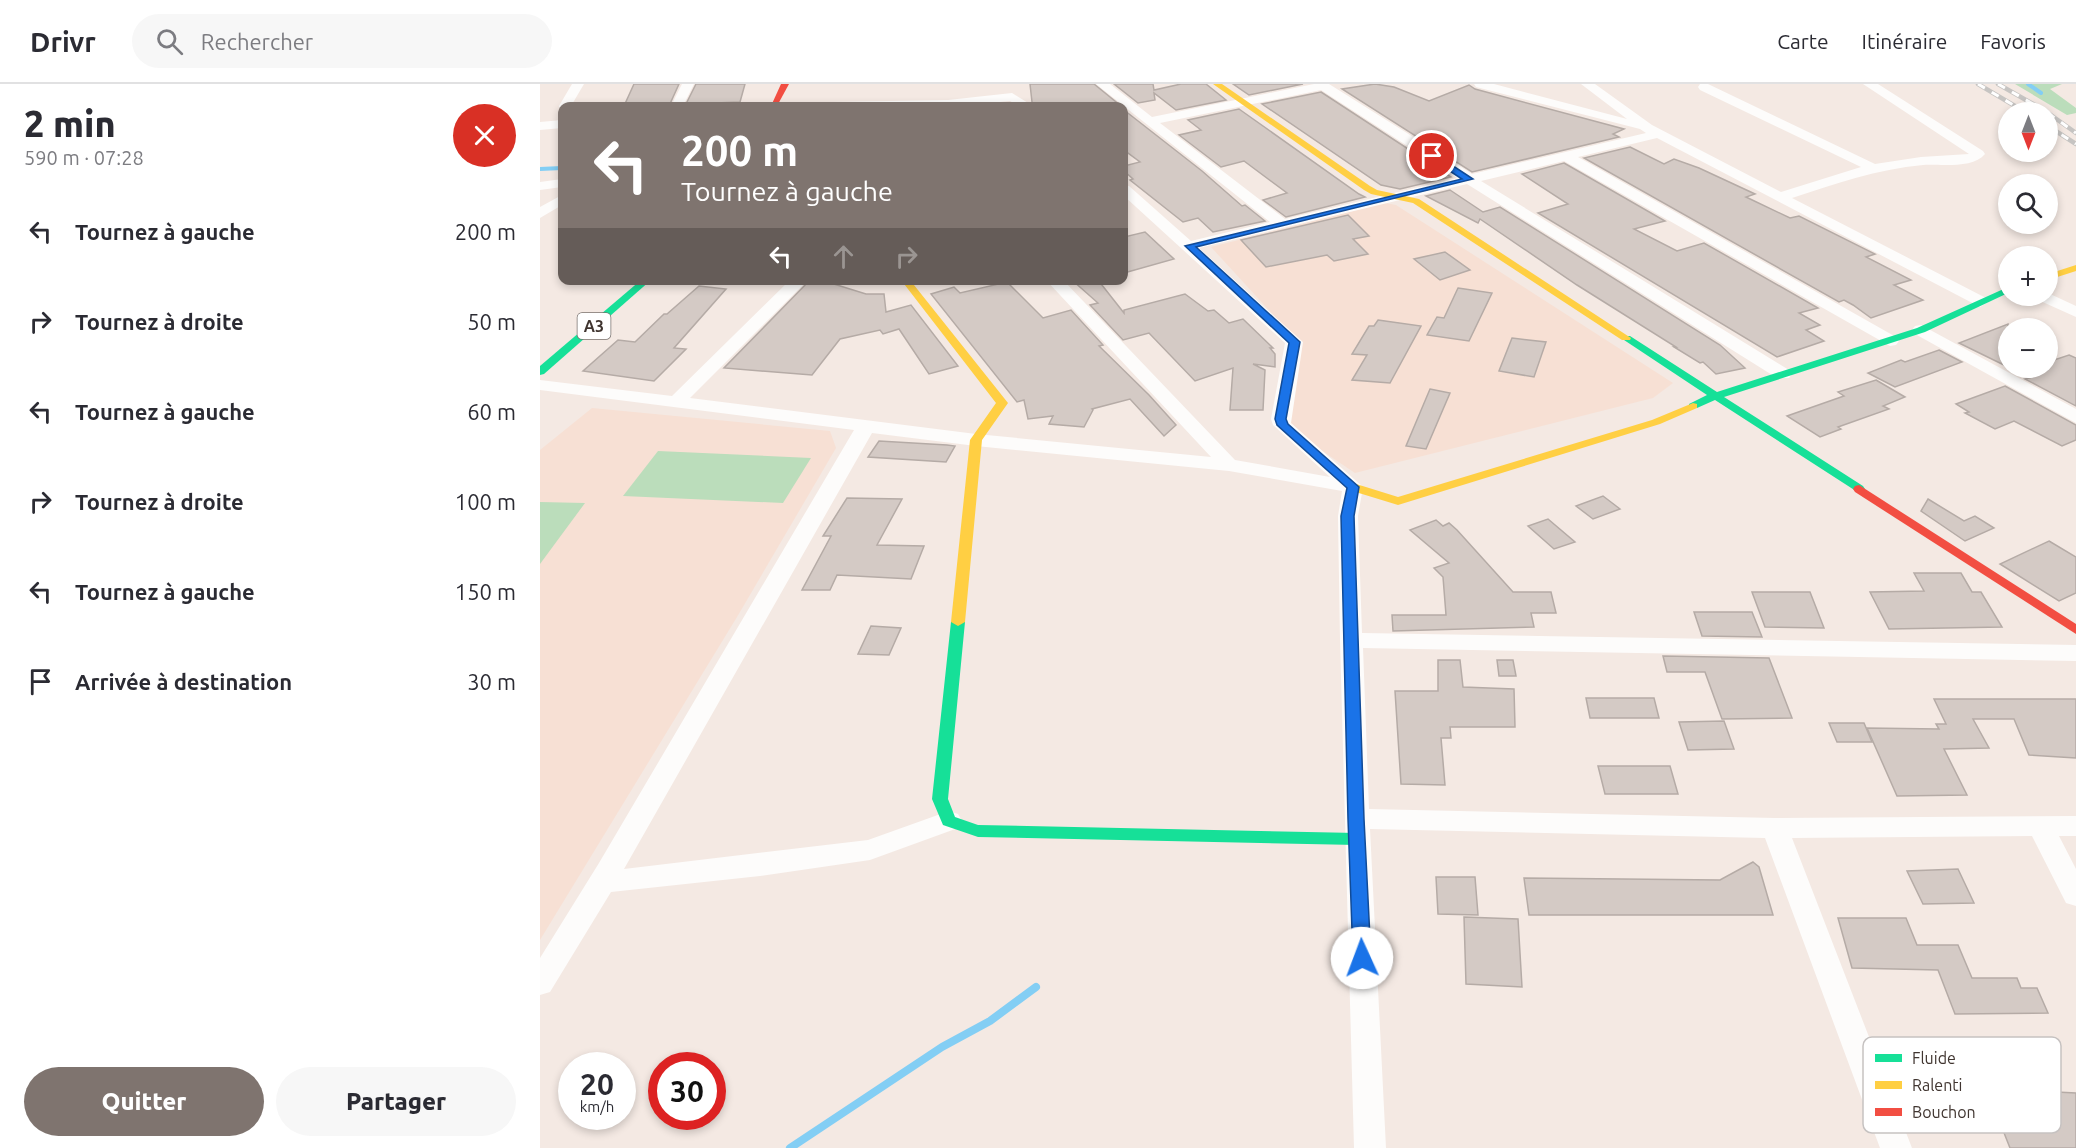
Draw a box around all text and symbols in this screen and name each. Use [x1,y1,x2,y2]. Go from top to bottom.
search box [132,14,552,68]
icon: search [153,25,186,58]
text: Drivr [30,26,96,57]
text: Rechercher [201,29,313,54]
text: Carte [1777,29,1829,53]
text: Itinéraire [1862,29,1947,53]
text: Favoris [1980,29,2046,53]
north arrow [1998,102,2058,162]
map controls [1998,102,2058,378]
text: 2 min [24,103,116,144]
button: close [453,104,516,167]
icon: left [582,126,660,204]
text: 200 m [681,127,798,174]
pin [1406,130,1457,181]
icon: arrive [1415,139,1448,172]
text: 590 m · 07:28 [24,146,144,169]
button: search [1998,174,2058,234]
text: Tournez à gauche [681,176,893,206]
icon: left [24,215,57,248]
text: Tournez à gauche [75,219,255,244]
text: 200 m [455,219,516,244]
icon: left [764,240,797,273]
icon: ahead [827,240,860,273]
icon: right [890,240,923,273]
button: + [1998,246,2058,306]
icon: right [24,305,57,338]
text: Tournez à droite [75,309,244,334]
text: 50 m [467,309,516,334]
road number: A3 [578,313,610,339]
button: − [1998,318,2058,378]
icon: left [24,395,57,428]
text: Tournez à gauche [75,399,255,424]
text: 60 m [467,399,516,424]
icon: right [24,485,57,518]
text: Tournez à droite [75,489,244,514]
text: 100 m [455,489,516,514]
icon: left [24,575,57,608]
text: Tournez à gauche [75,579,255,604]
text: 150 m [455,579,516,604]
icon: arrive [24,665,57,698]
text: Arrivée à destination [75,669,292,694]
text: 30 m [467,669,516,694]
position arrow [1330,926,1394,990]
legend [1863,1037,2061,1133]
text: Fluide [1912,1049,1956,1067]
speed limit sign: 30 [648,1052,726,1130]
button: Quitter [24,1067,264,1136]
button: Partager [276,1067,516,1136]
text: 20 [580,1067,614,1101]
text: Ralenti [1912,1076,1963,1094]
text: km/h [580,1098,614,1115]
text: Bouchon [1912,1103,1976,1121]

